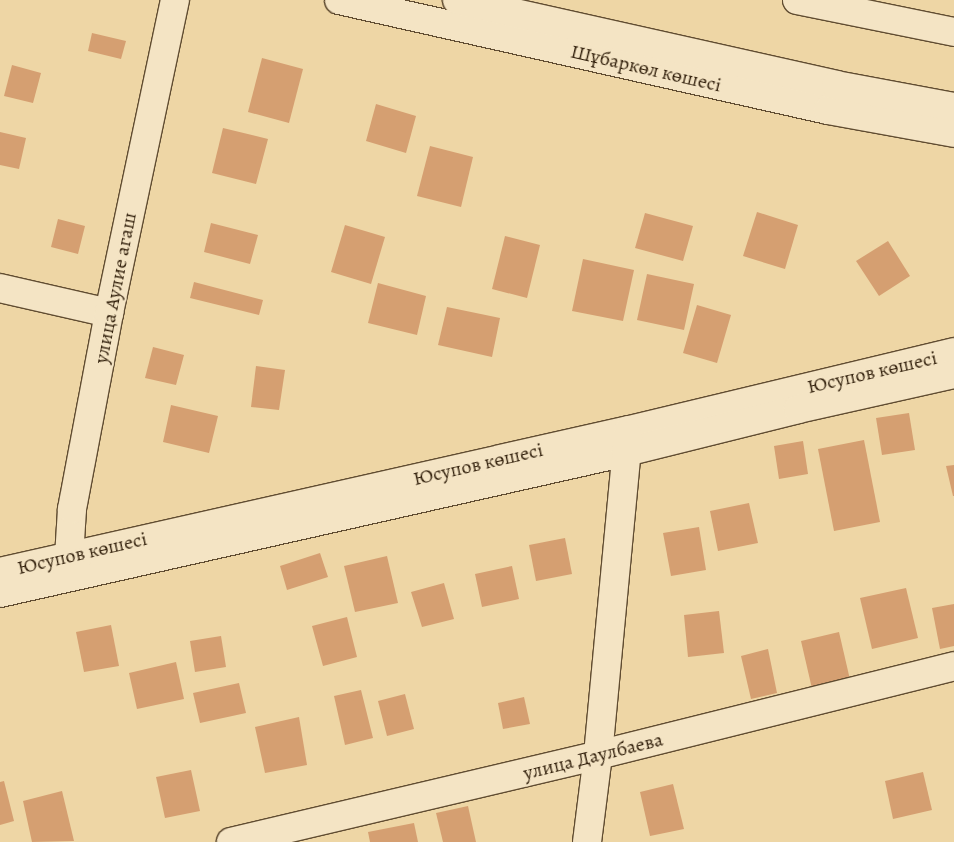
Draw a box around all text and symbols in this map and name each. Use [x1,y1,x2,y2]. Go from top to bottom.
street label: Шұбаркөл көшесі [568,39,724,97]
street label: улица Аулие агаш [89,210,141,366]
street label: Юсупов көшесі [805,345,939,399]
street label: Юсупов көшесі [411,437,545,491]
street label: Юсупов көшесі [15,526,149,580]
street label: улица Даулбаева [521,727,665,785]

